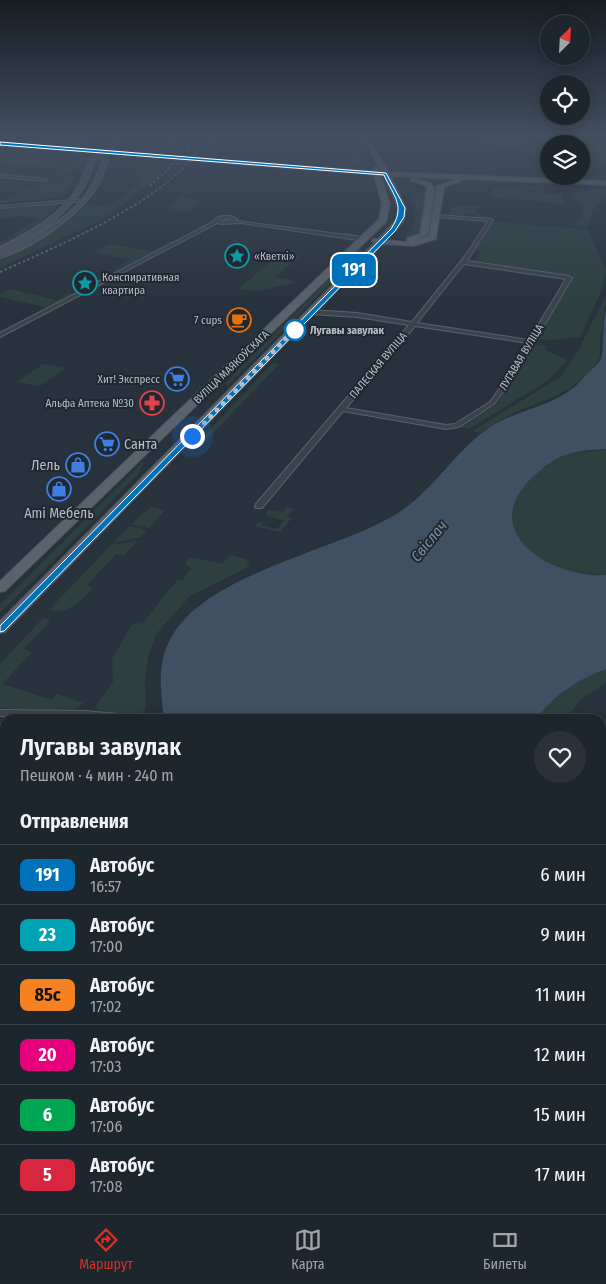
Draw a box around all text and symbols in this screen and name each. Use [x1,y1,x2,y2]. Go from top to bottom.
north arrow [540,15,590,65]
map controls [540,15,590,185]
button: locate [540,75,590,125]
button: layers [540,135,590,185]
place icon: «Кветкі» [224,243,250,269]
place label: «Кветкі» [254,250,295,263]
line badge: 191 [325,254,383,286]
text: 191 [342,259,366,281]
place icon: Конспиративная квартира [72,270,98,296]
place label: Конспиративная квартира [102,271,179,297]
cafe icon: 7 cups [226,307,252,333]
place label: 7 cups [194,314,222,327]
marker: Лугавы завулак [284,319,306,341]
street label: ЛУГАВАЯ ВУЛІЦА [497,322,546,393]
place label: Лугавы завулак [310,324,385,337]
street label: ВУЛІЦА МАЯКОЎСКАГА [190,327,272,407]
street label: ПАЛЕСКАЯ ВУЛІЦА [347,329,410,401]
supermarket icon: Хит! Экспресс [164,366,190,392]
place label: Хит! Экспресс [98,373,160,386]
pharmacy icon: Альфа Аптека №30 [139,390,165,416]
place label: Альфа Аптека №30 [46,397,134,410]
your location [180,424,205,449]
supermarket icon: Санта [94,431,120,457]
place label: Санта [124,436,157,453]
shop icon: Лель [65,452,91,478]
place label: Лель [31,457,61,474]
shop icon: Ami Мебель [46,476,72,502]
place label: Ami Мебель [24,505,94,522]
water label: Свіслач [407,517,451,565]
button: heart [534,731,586,783]
text: Лугавы завулак [20,733,181,761]
text: Пешком · 4 мин · 240 m [20,766,174,785]
text: Отправления [20,810,129,833]
text: Автобус [90,854,154,877]
text: 6 мин [540,863,586,886]
text: 191 [35,864,60,886]
text: 16:57 [90,877,121,896]
text: Автобус [90,914,154,937]
text: 9 мин [540,923,586,946]
text: 23 [39,924,56,946]
text: 17:00 [90,937,123,956]
text: Автобус [90,974,154,997]
text: 11 мин [535,983,586,1006]
text: 85с [34,984,61,1006]
text: 17:02 [90,997,121,1016]
text: Автобус [90,1034,154,1057]
text: 12 мин [534,1043,586,1066]
text: 20 [38,1044,57,1066]
text: 17:03 [90,1057,122,1076]
text: Автобус [90,1094,154,1117]
text: 15 мин [534,1103,586,1126]
text: 6 [43,1104,52,1126]
text: 17:06 [90,1117,122,1136]
text: Автобус [90,1154,154,1177]
text: 17 мин [535,1163,586,1186]
text: 5 [43,1164,52,1186]
text: 17:08 [90,1177,122,1196]
tab: Маршрут [79,1226,133,1273]
tab: Карта [291,1226,325,1273]
tab: Билеты [483,1226,527,1273]

